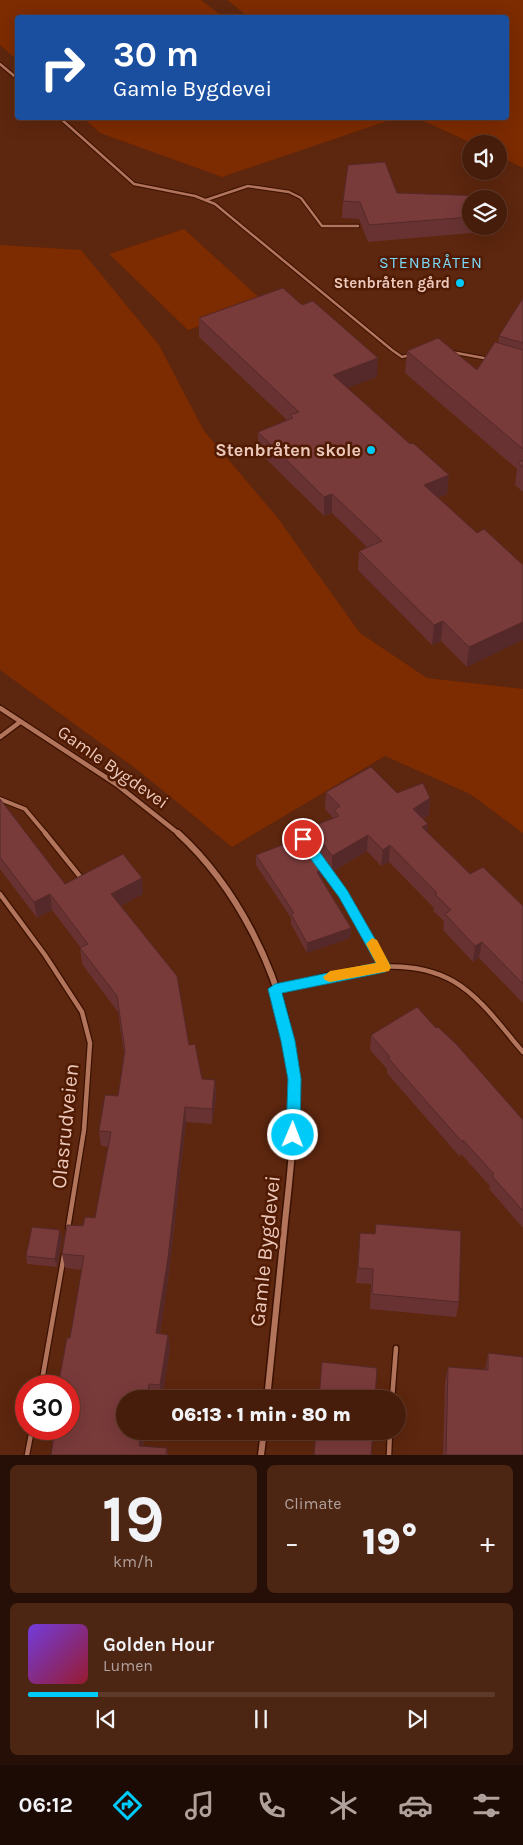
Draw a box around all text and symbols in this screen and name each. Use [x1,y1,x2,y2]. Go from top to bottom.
text: 30 m [113,34,199,75]
icon: right [30,35,95,100]
text: Gamle Bygdevei [113,76,272,102]
map controls [462,135,507,235]
button: sound [462,135,507,180]
button: layers [462,190,507,235]
district label: STENBRÅTEN [379,253,483,272]
place label: Stenbråten gård [334,274,450,292]
marker: Stenbråten gård [454,277,466,289]
place label: Stenbråten skole [215,439,361,461]
marker: Stenbråten skole [365,444,377,456]
street label: Gamle Bygdevei [53,721,173,813]
pin [282,818,324,860]
icon: arrive [289,825,317,853]
street label: Olasrudveien [46,1062,84,1190]
position arrow [266,1108,318,1160]
street label: Gamle Bygdevei [245,1174,285,1328]
speed limit sign: 30 [15,1375,80,1440]
text: 06:13 · 1 min · 80 m [171,1404,351,1426]
text: 19 [102,1481,165,1557]
text: Climate [285,1494,342,1513]
text: 19° [362,1519,418,1564]
text: − [285,1526,299,1559]
text: + [480,1526,495,1559]
text: km/h [113,1552,154,1571]
text: Golden Hour [103,1634,214,1656]
text: Lumen [103,1656,153,1675]
icon: previous [92,1705,120,1733]
icon: pause [247,1705,275,1733]
icon: next [403,1705,431,1733]
icon: directions [110,1788,145,1823]
icon: music [182,1788,217,1823]
icon: phone [254,1788,289,1823]
icon: climate [326,1788,361,1823]
icon: car [398,1788,433,1823]
icon: filters [469,1788,504,1823]
text: 06:12 [18,1792,73,1818]

